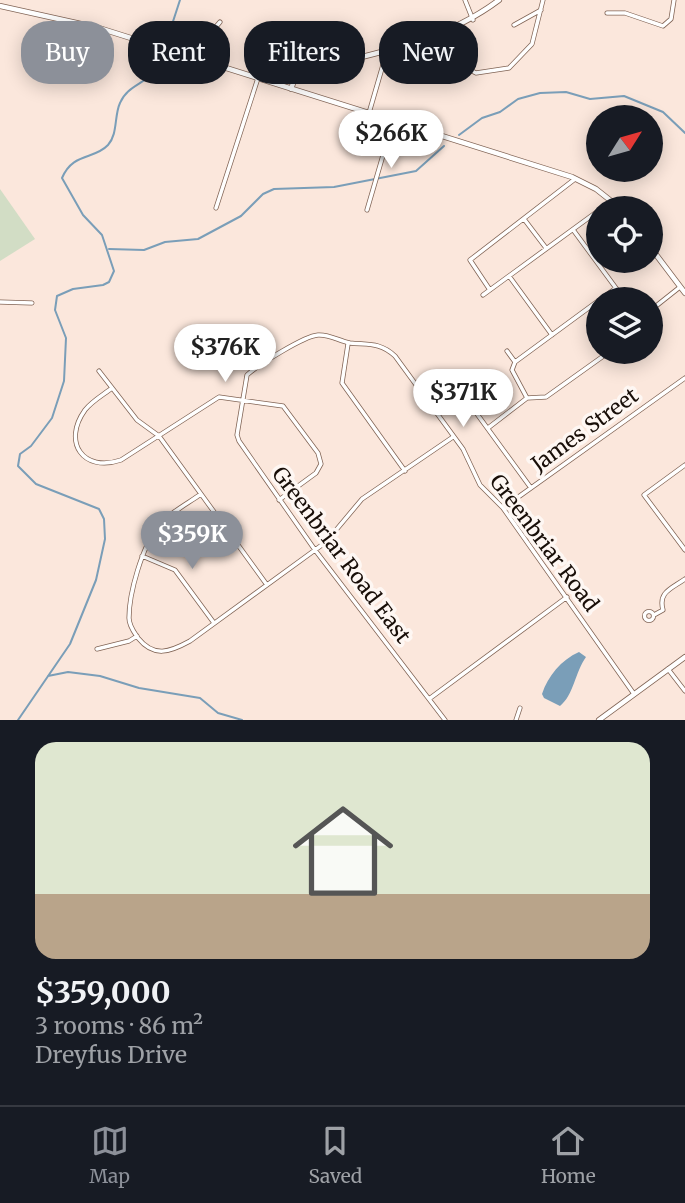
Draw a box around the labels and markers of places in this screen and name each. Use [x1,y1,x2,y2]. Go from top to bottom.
pin: $266K [342,110,440,170]
pin: $376K [176,324,274,384]
pin: $371K [414,370,512,429]
pin: $359K [143,512,241,571]

